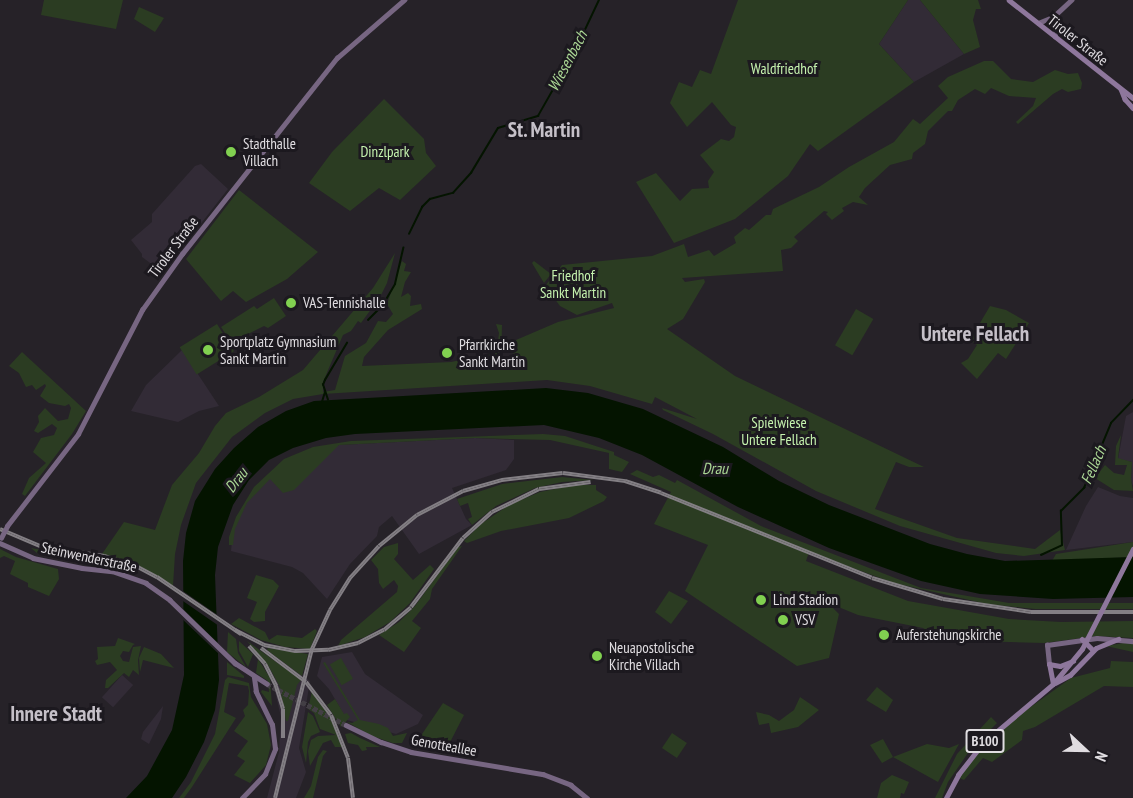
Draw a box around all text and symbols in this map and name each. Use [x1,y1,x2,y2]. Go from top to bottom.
street label: Tiroler Straße [1044,11,1112,69]
water label: Wiesenbach [543,27,591,95]
park label: Waldfriedhof [751,60,817,78]
district label: St. Martin [507,117,581,143]
place label: Stadthalle Villach [243,134,296,169]
park label: Dinzlpark [360,143,410,161]
marker: Stadthalle Villach [224,145,238,159]
street label: Tiroler Straße [144,213,202,281]
park label: Friedhof Sankt Martin [540,266,606,301]
place label: VAS-Tennishalle [303,294,386,312]
marker: VAS-Tennishalle [284,296,298,310]
district label: Untere Fellach [921,321,1029,347]
place label: Sportplatz Gymnasium Sankt Martin [220,332,337,367]
place label: Pfarrkirche Sankt Martin [459,335,525,370]
marker: Sportplatz Gymnasium Sankt Martin [201,343,215,357]
marker: Pfarrkirche Sankt Martin [440,346,454,360]
park label: Spielwiese Untere Fellach [741,413,817,448]
water label: Fellach [1076,443,1110,487]
water label: Drau [702,458,728,478]
water label: Drau [220,464,252,496]
street label: Steinwenderstraße [39,538,139,576]
place label: Lind Stadion [773,591,838,609]
marker: Lind Stadion [754,593,768,607]
place label: VSV [795,611,815,629]
marker: VSV [776,613,790,627]
place label: Auferstehungskirche [896,626,1001,644]
marker: Auferstehungskirche [877,628,891,642]
place label: Neuapostolische Kirche Villach [609,638,694,673]
marker: Neuapostolische Kirche Villach [590,649,604,663]
district label: Innere Stadt [10,701,102,727]
north arrow [1055,720,1115,780]
street label: Genotteallee [410,730,478,760]
road number: B100 [966,730,1004,752]
text: N [1091,749,1113,764]

